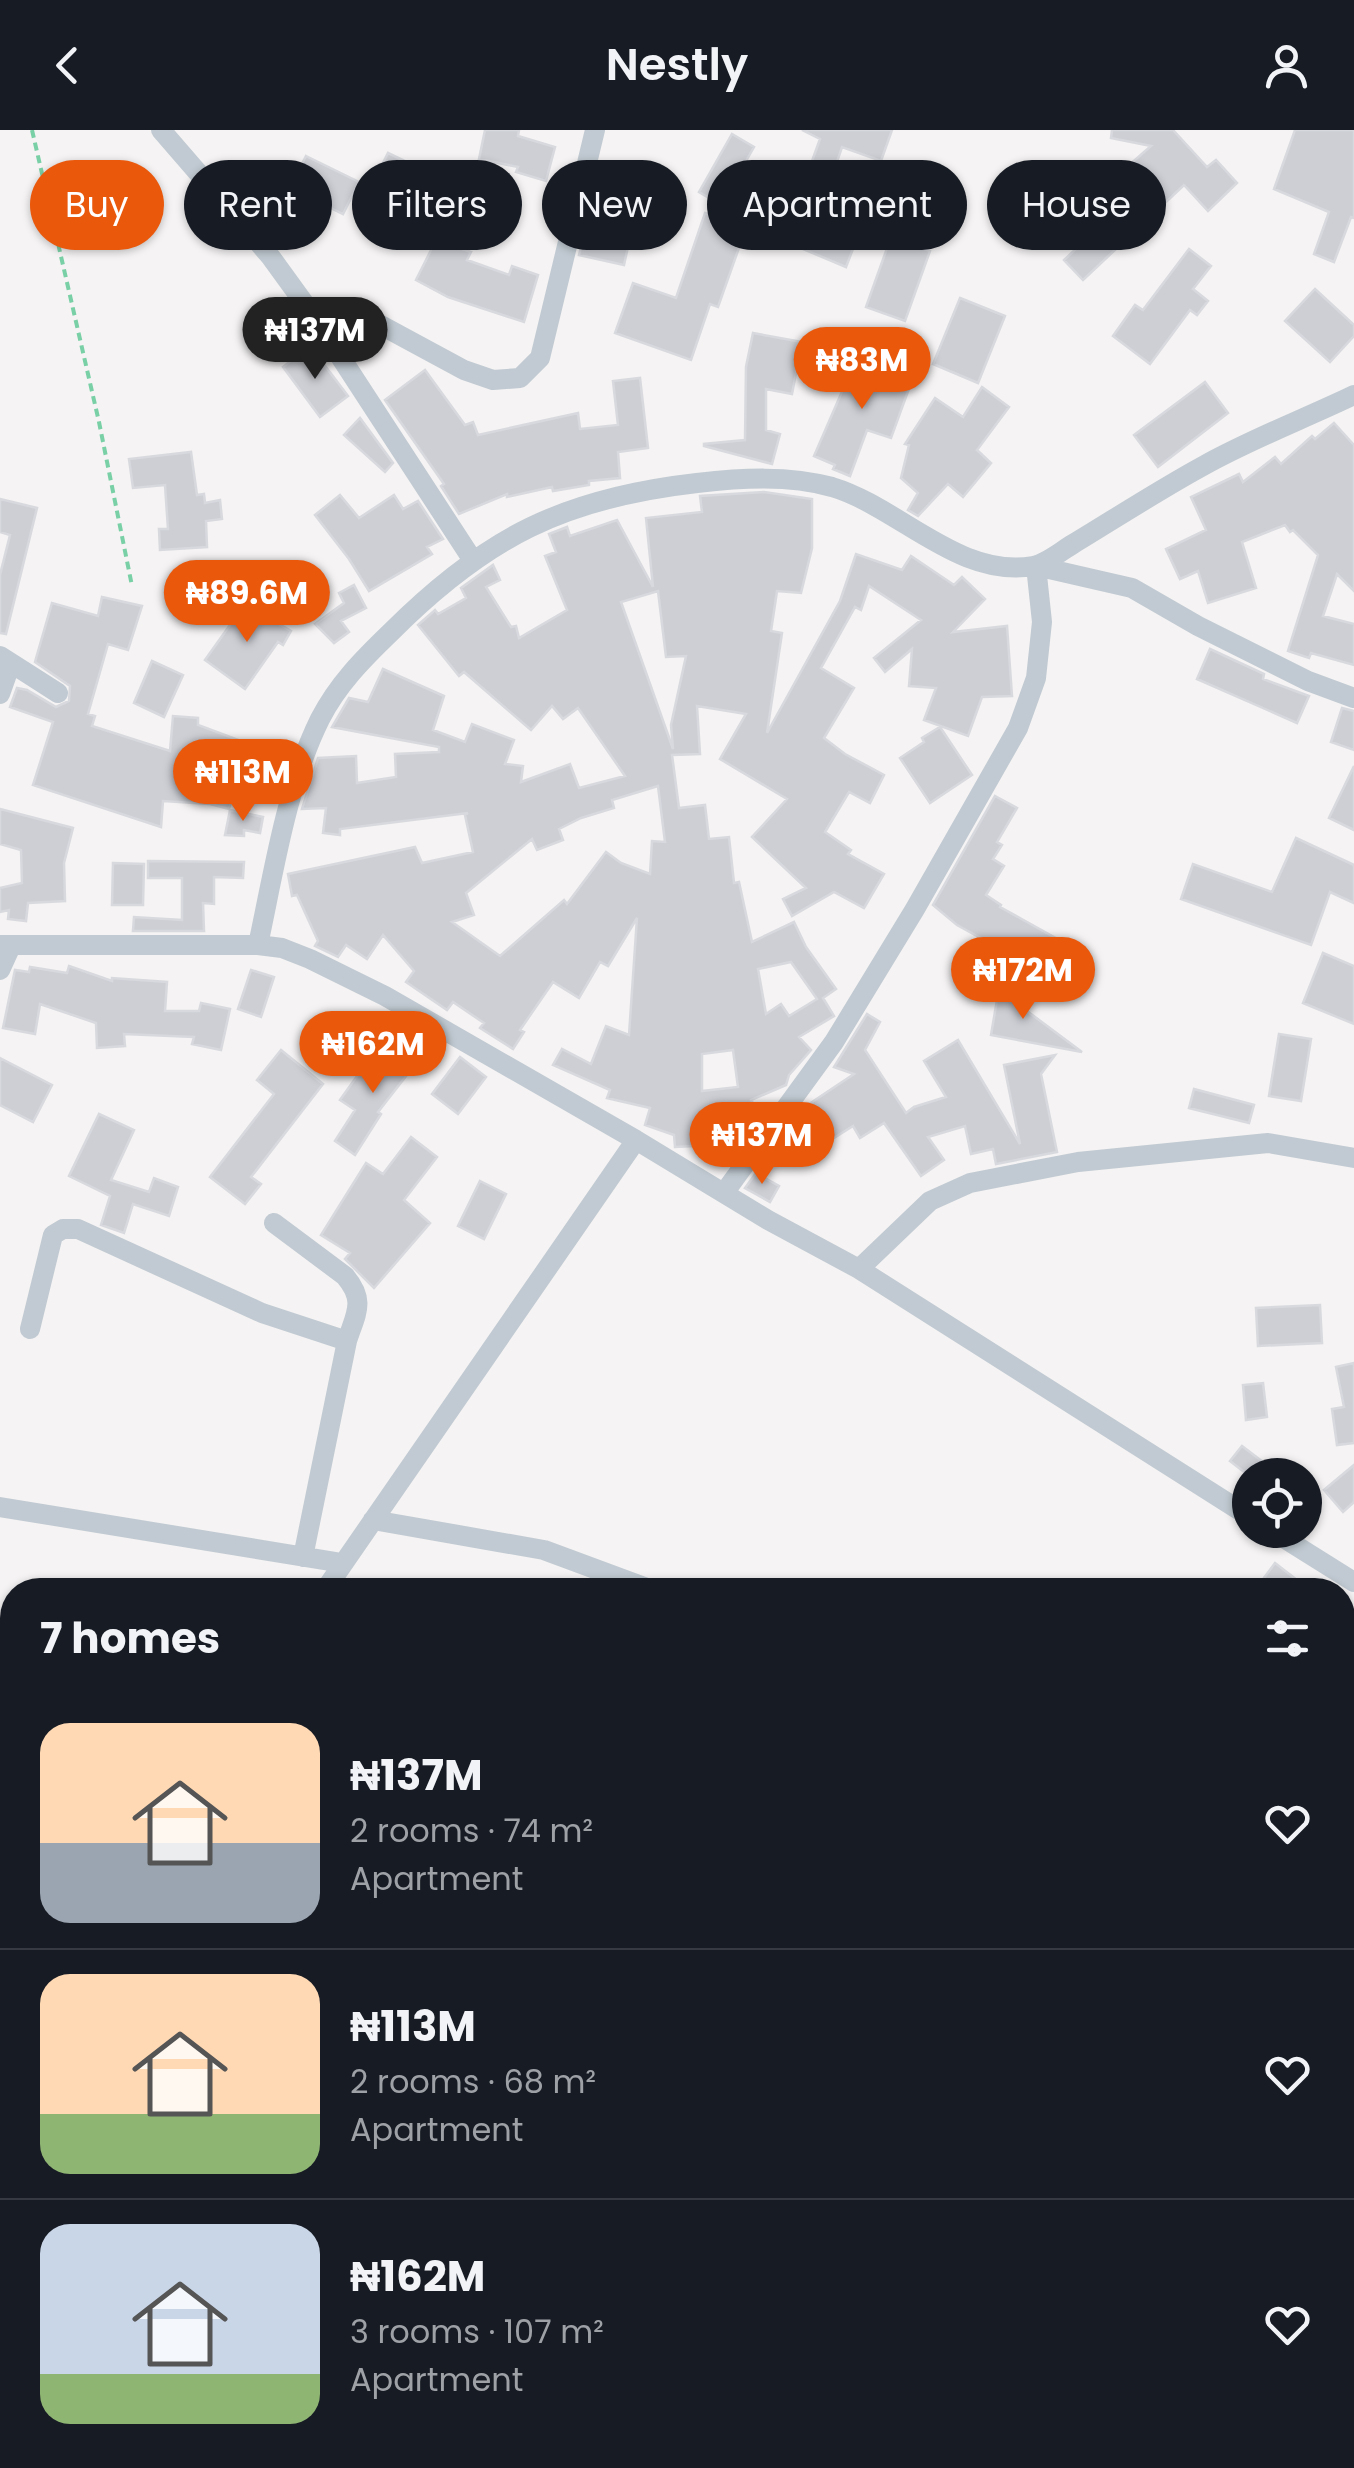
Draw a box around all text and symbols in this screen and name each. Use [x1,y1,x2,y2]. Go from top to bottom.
text: Nestly [606,33,748,96]
icon: back [40,38,95,93]
icon: person [1259,38,1314,93]
chip: Buy [30,160,164,250]
chip: Rent [184,160,332,250]
chip: Filters [352,160,522,250]
chip: New [542,160,687,250]
chip: Apartment [707,160,967,250]
chip: House [987,160,1166,250]
pin: ₦137M [245,297,385,382]
text: ₦137M [265,307,366,352]
pin: ₦83M [803,327,921,412]
text: ₦83M [816,337,908,382]
pin: ₦89.6M [166,560,328,645]
text: ₦89.6M [186,570,308,615]
pin: ₦113M [173,739,313,824]
text: ₦113M [195,749,291,794]
pin: ₦172M [953,937,1093,1022]
text: ₦172M [973,947,1073,992]
pin: ₦162M [303,1011,443,1096]
text: ₦162M [321,1021,425,1066]
pin: ₦137M [692,1102,832,1187]
text: ₦137M [712,1112,813,1157]
map controls [1232,1458,1322,1548]
button: locate [1232,1458,1322,1548]
text: 7 homes [40,1609,220,1668]
icon: filters [1260,1611,1315,1666]
text: ₦137M [350,1746,483,1805]
icon: home [120,1763,240,1883]
icon: heart [1260,1796,1315,1851]
text: 2 rooms · 74 m² [350,1808,593,1853]
text: Apartment [350,1856,523,1901]
text: ₦113M [350,1997,476,2056]
icon: home [120,2014,240,2134]
icon: heart [1260,2047,1315,2102]
text: 2 rooms · 68 m² [350,2059,596,2104]
text: Apartment [350,2107,523,2152]
text: ₦162M [350,2247,485,2306]
icon: home [120,2264,240,2384]
icon: heart [1260,2297,1315,2352]
text: 3 rooms · 107 m² [350,2309,604,2354]
text: Apartment [350,2357,523,2402]

